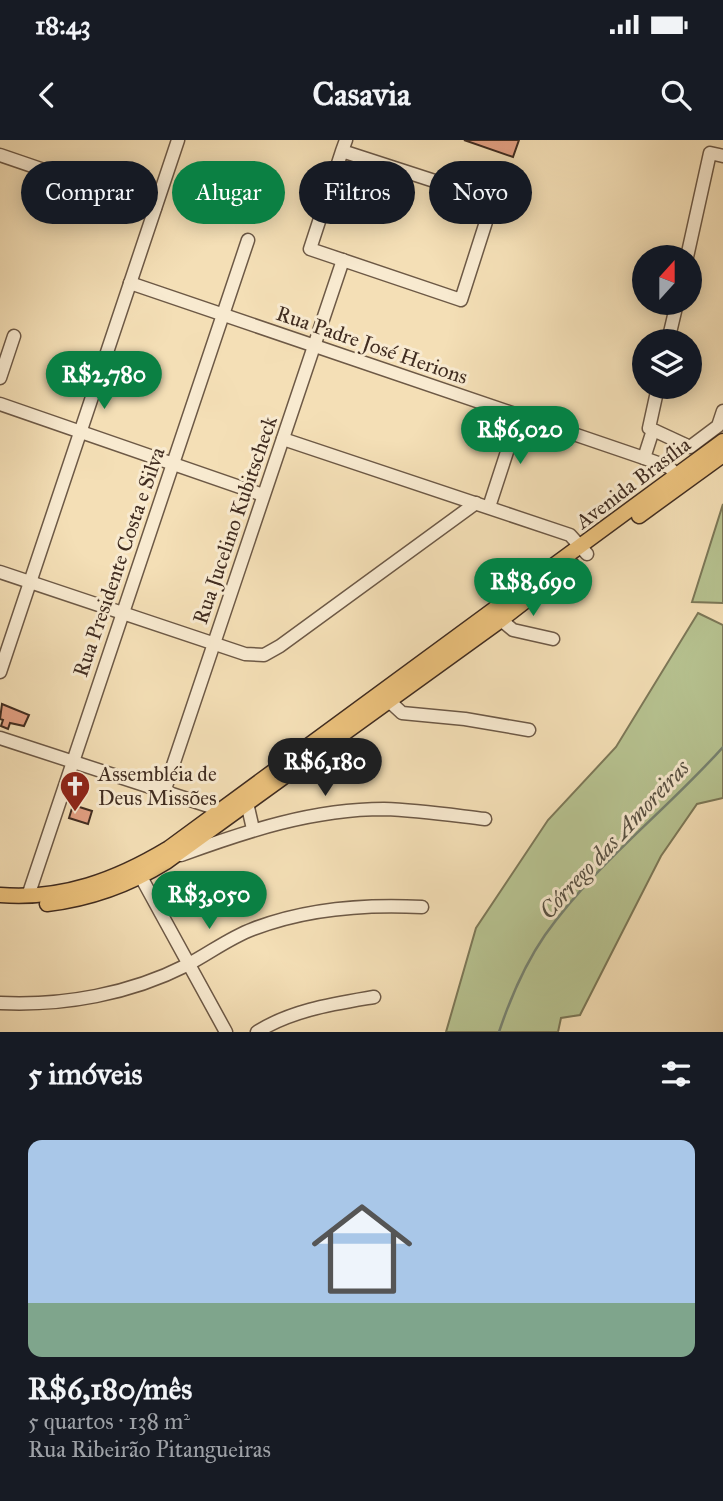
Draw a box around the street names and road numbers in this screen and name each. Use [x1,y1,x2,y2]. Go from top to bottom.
street label: Rua Padre José Herions [273,300,471,390]
street label: Rua Jucelino Kubitscheck [187,412,283,628]
street label: Avenida Brasília [570,431,696,535]
street label: Rua Presidente Costa e Silva [67,444,171,680]

